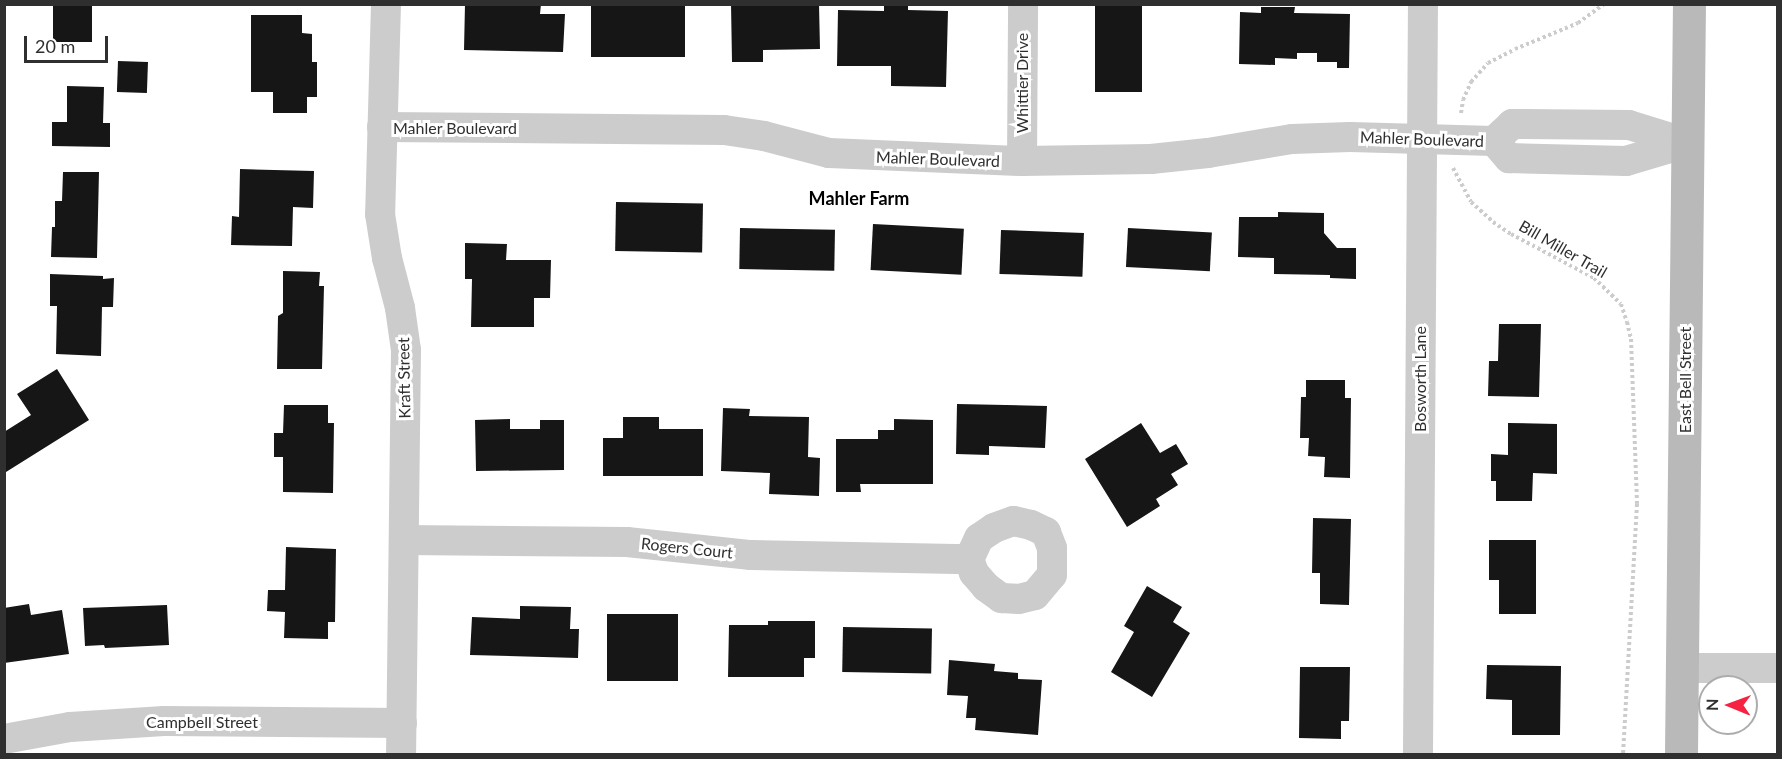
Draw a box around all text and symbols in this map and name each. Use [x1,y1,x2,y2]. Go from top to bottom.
scale bar [27,24,111,62]
street label: Whittier Drive [1012,33,1032,133]
text: 20 m [35,35,75,57]
street label: Mahler Boulevard [393,118,517,138]
street label: Mahler Boulevard [1359,127,1485,151]
street label: Mahler Boulevard [875,147,1001,171]
district label: Mahler Farm [808,187,910,209]
street label: Bill Miller Trail [1515,216,1611,282]
street label: Bosworth Lane [1410,326,1430,432]
street label: East Bell Street [1675,327,1695,433]
street label: Kraft Street [394,337,414,419]
street label: Rogers Court [640,534,734,562]
north arrow [1698,675,1758,735]
text: N [1702,698,1721,711]
street label: Campbell Street [146,712,258,732]

